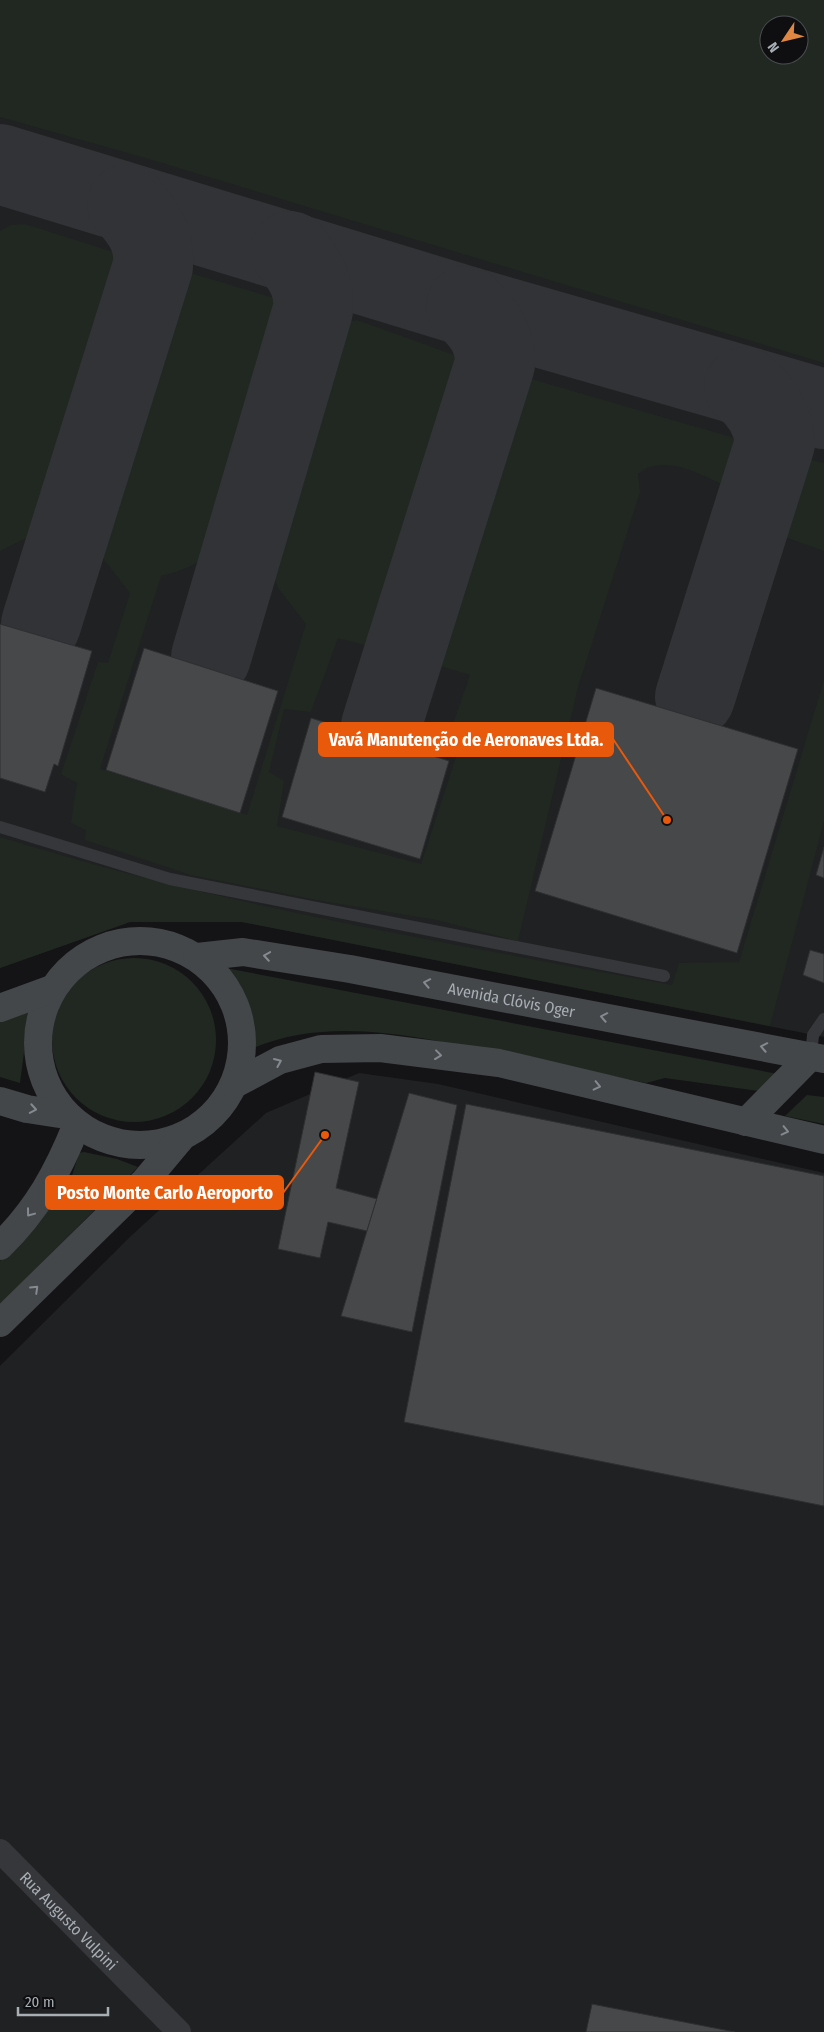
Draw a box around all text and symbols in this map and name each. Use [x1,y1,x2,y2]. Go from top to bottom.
north arrow [759,15,809,65]
text: N [764,39,783,55]
callout: Vavá Manutenção de Aeronaves Ltda. [319,723,613,756]
text: Vavá Manutenção de Aeronaves Ltda. [328,729,603,751]
one-way arrow [263,951,271,961]
one-way arrow [423,979,431,989]
street label: Avenida Clóvis Oger [446,979,577,1022]
one-way arrow [600,1012,608,1022]
one-way arrow [759,1042,768,1052]
one-way arrow [434,1049,442,1060]
one-way arrow [273,1057,282,1068]
one-way arrow [593,1080,602,1091]
one-way arrow [29,1104,37,1114]
one-way arrow [781,1125,790,1136]
callout: Posto Monte Carlo Aeroporto [46,1176,283,1209]
text: Posto Monte Carlo Aeroporto [57,1182,273,1204]
one-way arrow [27,1207,35,1216]
one-way arrow [29,1286,38,1295]
street label: Rua Augusto Vulpini [16,1868,121,1974]
scale bar [18,1984,108,2016]
text: 20 m [25,1993,55,2011]

